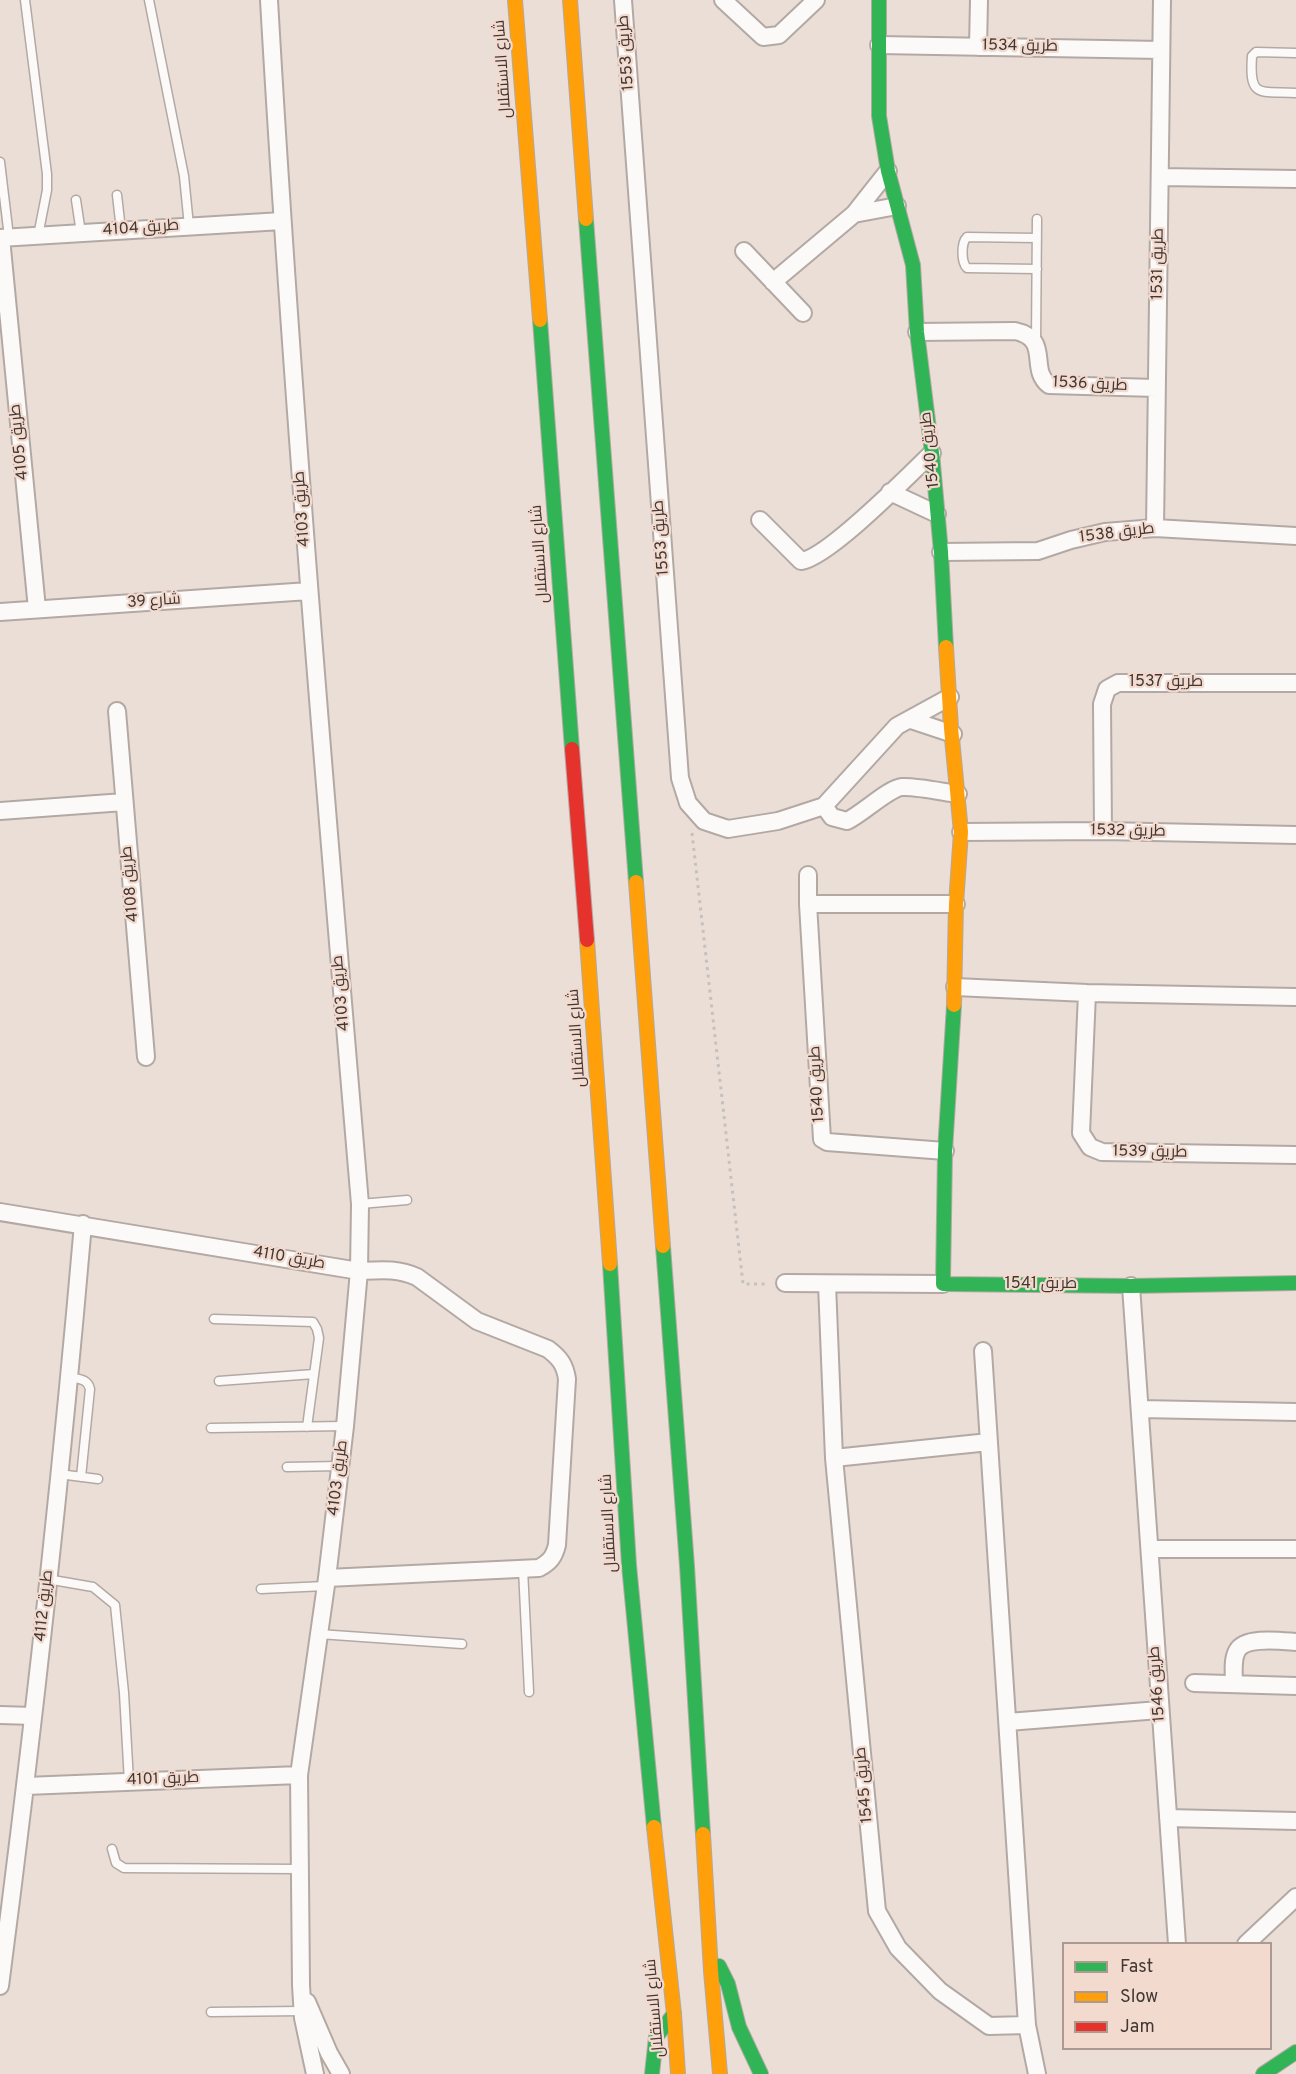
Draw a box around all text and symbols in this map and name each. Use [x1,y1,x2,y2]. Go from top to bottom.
street label: طريق 1553 [615,15,639,91]
street label: شارع الاستقلال [491,19,517,119]
street label: طريق 1534 [982,37,1058,57]
street label: طريق 4104 [102,217,180,241]
street label: طريق 1531 [1149,228,1169,300]
street label: طريق 1536 [1052,373,1128,397]
street label: طريق 4105 [6,403,34,481]
street label: طريق 1540 [917,411,945,489]
street label: طريق 4103 [291,470,315,548]
street label: طريق 1553 [650,500,674,576]
street label: شارع الاستقلال [528,504,554,604]
street label: طريق 1538 [1078,520,1156,548]
street label: شارع 39 [127,591,181,613]
street label: طريق 1537 [1129,673,1203,693]
street label: طريق 1532 [1090,822,1166,842]
street label: طريق 4108 [118,845,144,923]
street label: طريق 4103 [329,954,355,1032]
street label: شارع الاستقلال [565,988,591,1088]
street label: طريق 1540 [806,1045,830,1123]
street label: طريق 1539 [1112,1143,1188,1163]
street label: طريق 4110 [252,1243,326,1275]
street label: طريق 1541 [1005,1275,1077,1295]
street label: طريق 4103 [325,1439,353,1517]
street label: شارع الاستقلال [598,1473,622,1573]
street label: طريق 4112 [32,1569,58,1643]
street label: طريق 1546 [1146,1645,1170,1723]
street label: طريق 1545 [852,1746,878,1824]
street label: طريق 4101 [126,1769,200,1791]
legend [1062,1942,1272,2050]
text: Fast [1120,1956,1153,1979]
street label: شارع الاستقلال [642,1958,670,2058]
text: Slow [1120,1986,1158,2009]
text: Jam [1120,2016,1155,2039]

